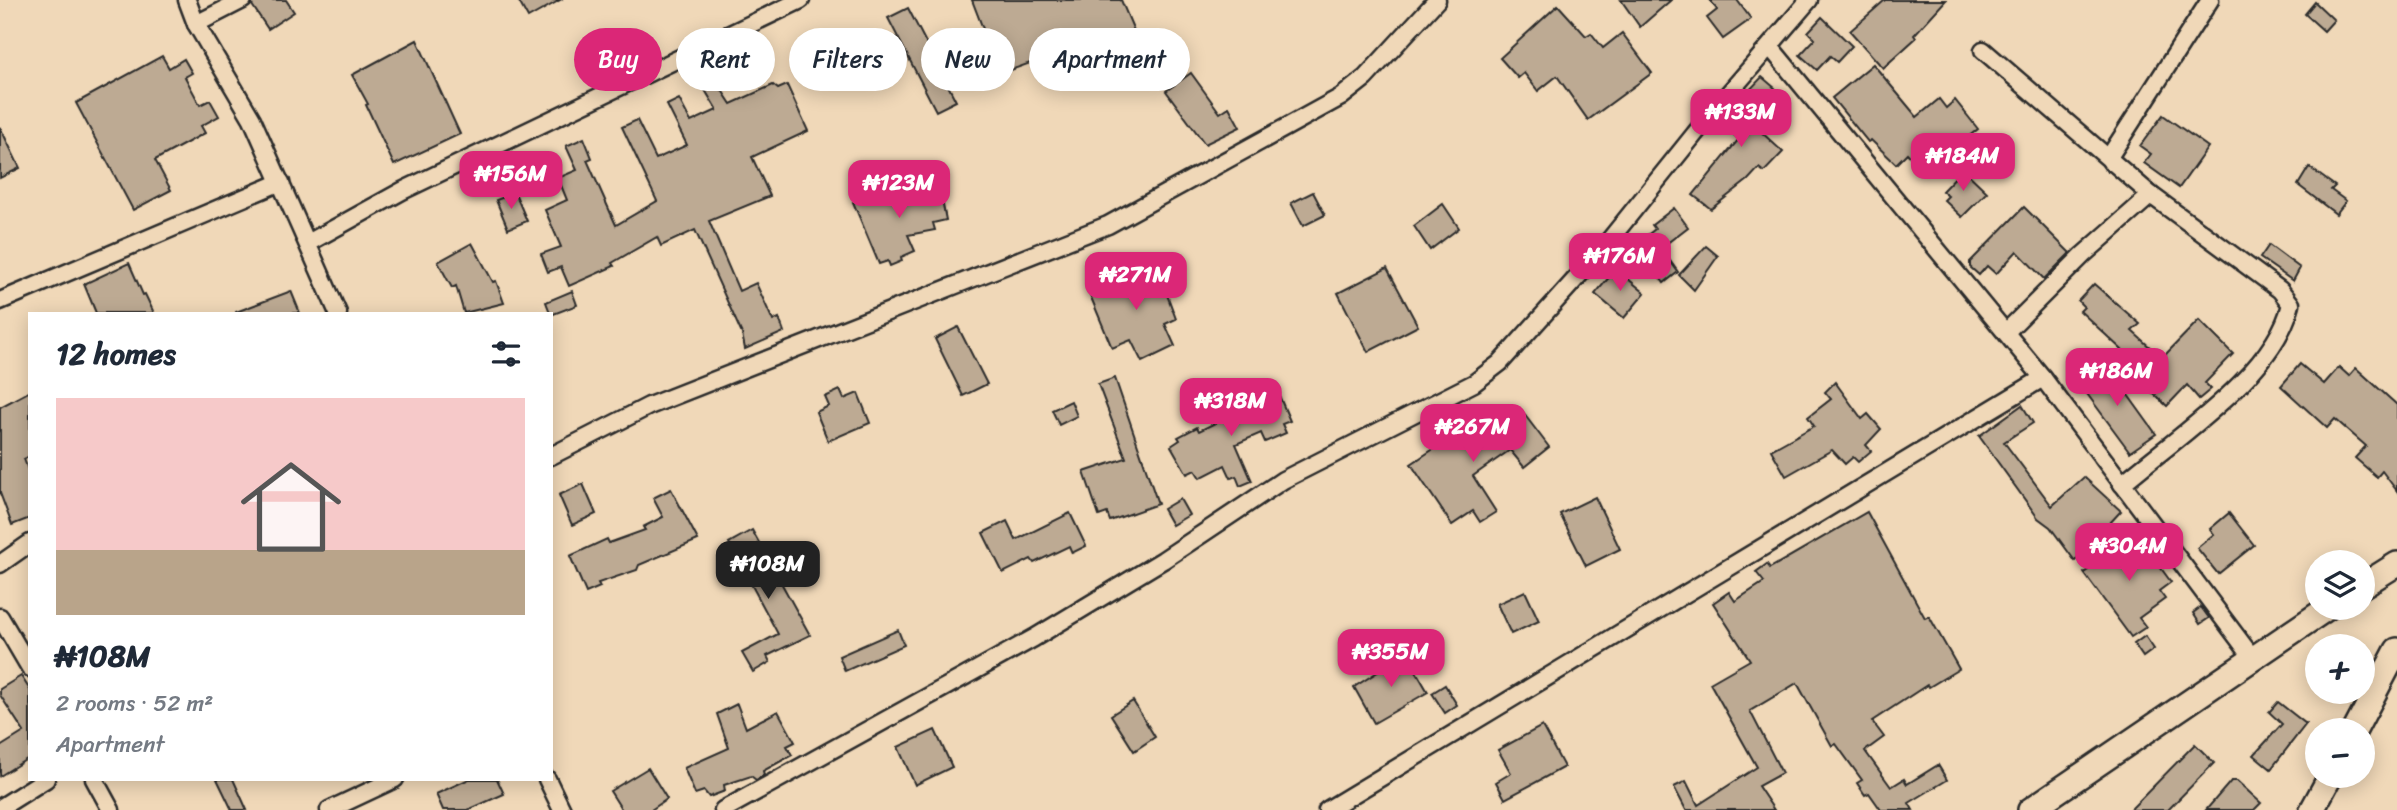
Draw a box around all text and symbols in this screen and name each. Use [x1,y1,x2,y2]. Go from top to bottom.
chip: Buy [574,28,662,91]
chip: Rent [676,28,775,91]
chip: Filters [789,28,907,91]
chip: New [921,28,1015,91]
chip: Apartment [1029,28,1190,91]
pin: ₦133M [1692,90,1790,149]
text: ₦133M [1706,91,1776,132]
pin: ₦184M [1914,134,2012,193]
text: ₦184M [1927,135,1999,176]
pin: ₦156M [462,152,560,211]
text: ₦156M [475,153,547,194]
pin: ₦123M [850,160,948,220]
text: ₦123M [864,162,934,203]
pin: ₦176M [1571,233,1669,293]
text: ₦176M [1585,235,1655,276]
pin: ₦271M [1087,252,1185,312]
text: ₦271M [1101,254,1171,295]
text: 12 homes [56,327,176,381]
icon: filters [487,335,525,373]
pin: ₦186M [2068,348,2166,408]
text: ₦186M [2082,350,2152,391]
pin: ₦318M [1182,378,1280,438]
text: ₦318M [1196,380,1266,421]
pin: ₦267M [1424,405,1522,464]
text: ₦267M [1436,406,1510,447]
icon: home [228,444,354,570]
pin: ₦304M [2080,524,2178,583]
text: ₦304M [2091,525,2167,566]
pin: ₦108M [719,542,817,601]
text: ₦108M [732,543,804,584]
map controls [2305,550,2375,788]
button: layers [2305,550,2375,620]
text: ₦108M [56,629,150,683]
pin: ₦355M [1342,630,1440,689]
text: ₦355M [1354,631,1428,672]
button: + [2305,634,2375,704]
text: 2 rooms · 52 m² [56,683,213,724]
button: − [2305,718,2375,788]
text: Apartment [56,724,165,765]

